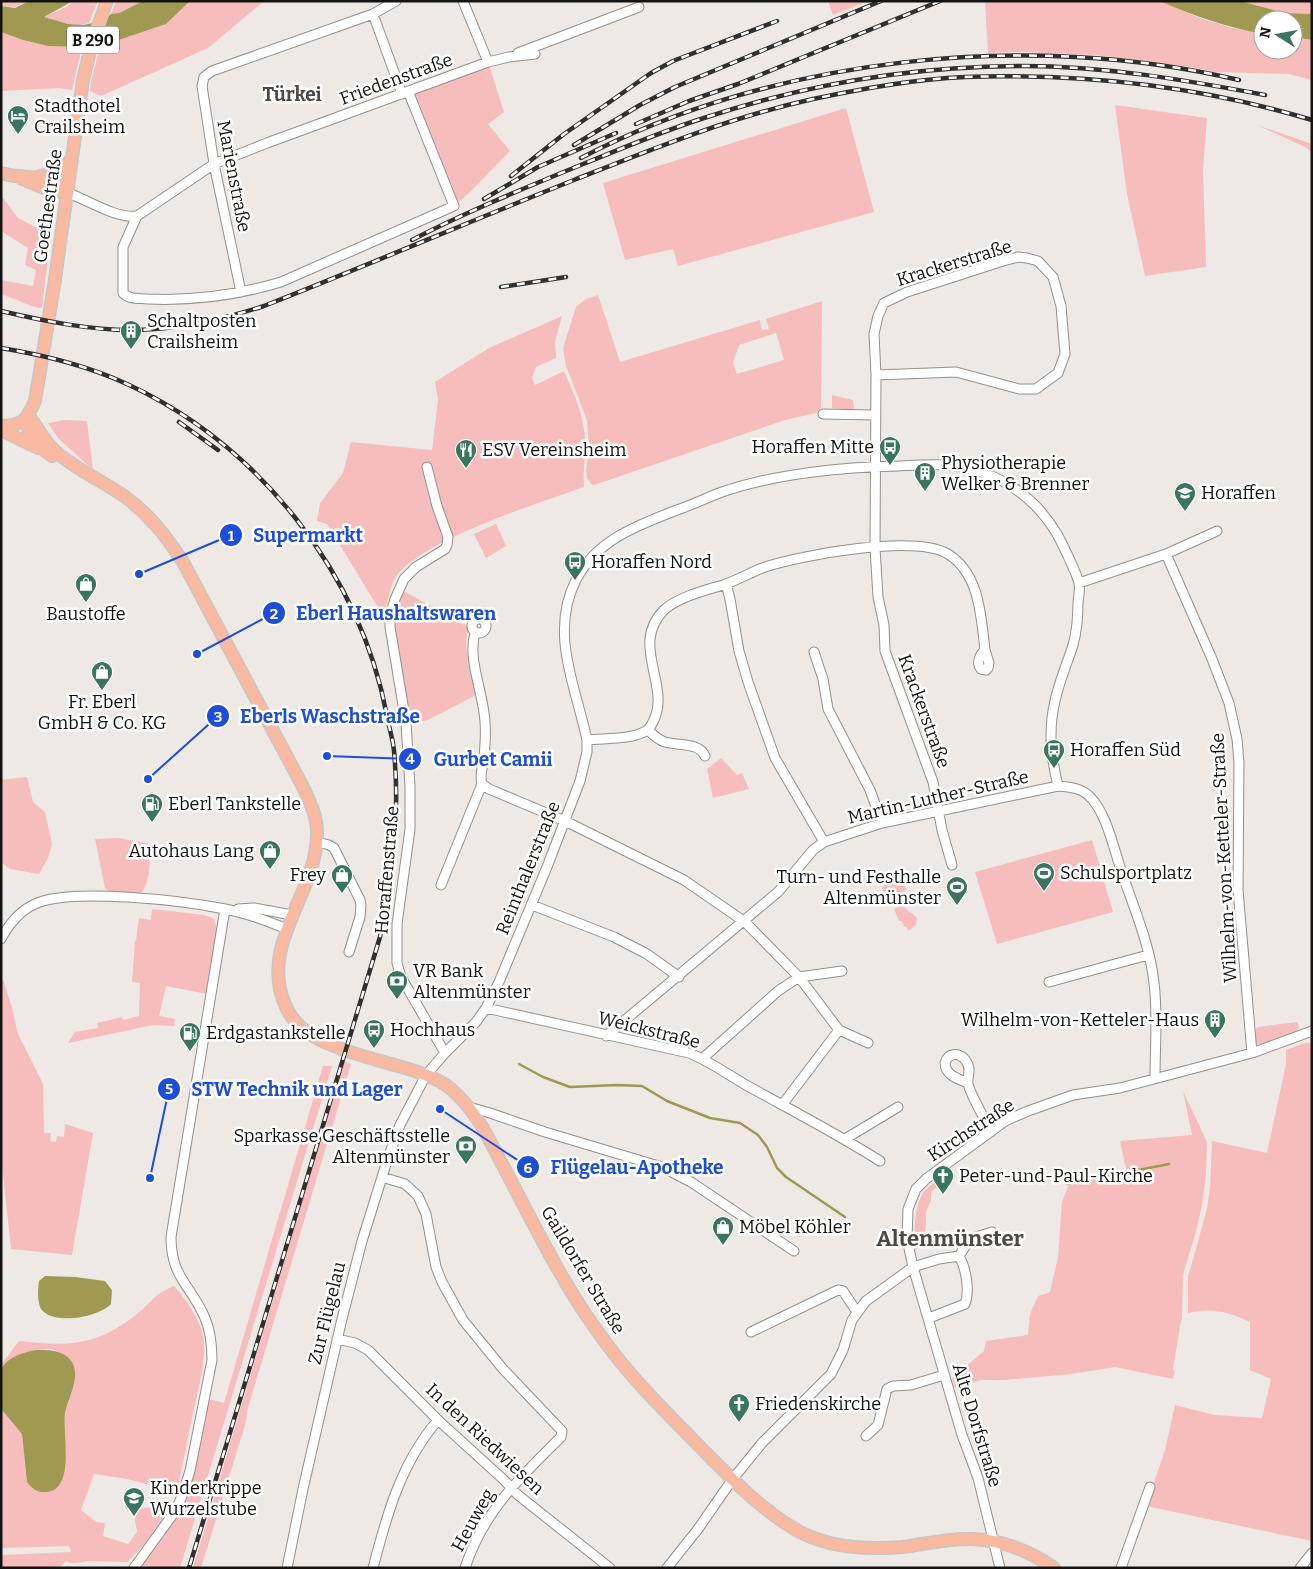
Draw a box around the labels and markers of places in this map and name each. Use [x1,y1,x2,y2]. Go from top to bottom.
place label: Stadthotel Crailsheim [34,95,125,138]
hotel icon: Stadthotel Crailsheim [6,104,30,135]
place label: Schaltposten Crailsheim [147,310,257,353]
building icon: Schaltposten Crailsheim [119,319,143,350]
bus stop icon: Horaffen Mitte [878,435,902,466]
place label: Horaffen Mitte [751,436,874,458]
restaurant icon: ESV Vereinsheim [454,438,478,469]
place label: ESV Vereinsheim [482,439,626,461]
place label: Physiotherapie Welker & Brenner [941,452,1089,495]
building icon: Physiotherapie Welker & Brenner [913,461,937,492]
school or university icon: Horaffen [1173,481,1197,512]
place label: Horaffen [1201,482,1277,504]
callout: Supermarkt [218,518,373,552]
bus stop icon: Horaffen Nord [563,550,587,581]
place label: Horaffen Nord [591,551,712,573]
shop icon: Baustoffe [74,572,98,603]
callout: Eberl Haushaltswaren [261,596,506,630]
place label: Baustoffe [46,603,126,625]
shop icon: Fr. Eberl GmbH & Co. KG [90,660,114,691]
place label: Fr. Eberl GmbH & Co. KG [38,691,166,734]
callout: Eberls Waschstraße [205,699,430,733]
bus stop icon: Horaffen Süd [1042,738,1066,769]
place label: Horaffen Süd [1070,739,1181,761]
callout: Gurbet Camii [398,742,562,776]
fuel station icon: Eberl Tankstelle [140,792,164,823]
place label: Eberl Tankstelle [168,793,301,815]
shop icon: Autohaus Lang [258,839,282,870]
place label: Autohaus Lang [129,840,254,862]
sports icon: Schulsportplatz [1032,861,1056,892]
place label: Schulsportplatz [1060,862,1192,884]
shop icon: Frey [330,863,354,894]
place label: Frey [290,864,326,886]
place label: Turn- und Festhalle Altenmünster [777,866,941,909]
sports icon: Turn- und Festhalle Altenmünster [945,875,969,906]
place label: VR Bank Altenmünster [413,960,531,1003]
bank icon: VR Bank Altenmünster [385,969,409,1000]
building icon: Wilhelm-von-Ketteler-Haus [1203,1008,1227,1039]
place label: Wilhelm-von-Ketteler-Haus [961,1009,1199,1031]
bus stop icon: Hochhaus [362,1018,386,1049]
place label: Hochhaus [390,1019,475,1041]
fuel station icon: Erdgastankstelle [178,1021,202,1052]
place label: Erdgastankstelle [206,1022,346,1044]
callout: STW Technik und Lager [156,1072,413,1106]
place label: Sparkasse Geschäftsstelle Altenmünster [233,1125,450,1168]
bank icon: Sparkasse Geschäftsstelle Altenmünster [454,1134,478,1165]
callout: Flügelau-Apotheke [515,1150,733,1184]
church icon: Peter-und-Paul-Kirche [931,1164,955,1195]
place label: Peter-und-Paul-Kirche [959,1165,1153,1187]
shop icon: Möbel Köhler [711,1215,735,1246]
place label: Möbel Köhler [739,1216,851,1238]
church icon: Friedenskirche [727,1392,751,1423]
place label: Friedenskirche [755,1393,881,1415]
place label: Kinderkrippe Wurzelstube [150,1477,262,1520]
school or university icon: Kinderkrippe Wurzelstube [122,1486,146,1517]

